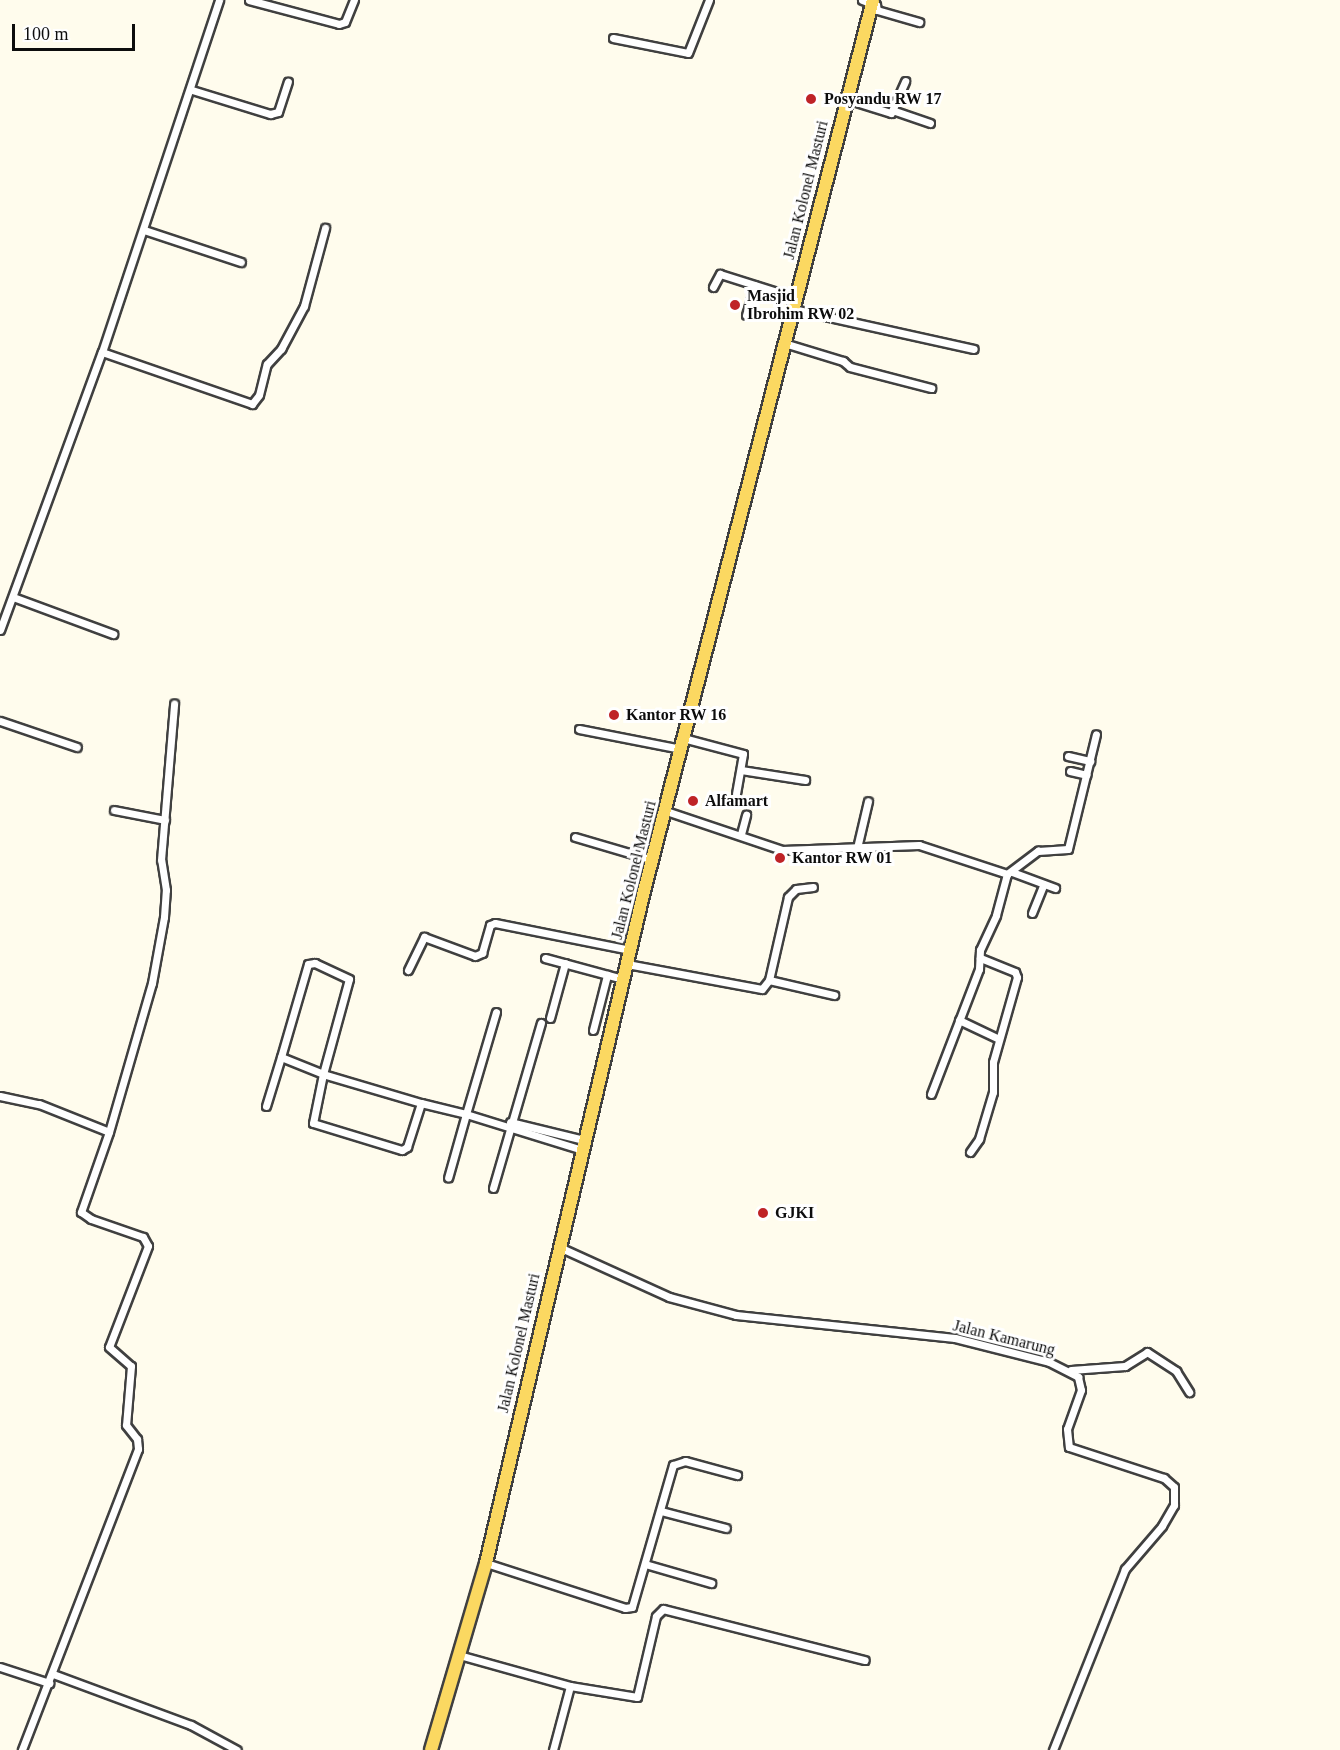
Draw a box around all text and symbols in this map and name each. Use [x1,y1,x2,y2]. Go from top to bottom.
scale bar [15,12,138,50]
text: 100 m [23,24,69,44]
place label: Posyandu RW 17 [824,89,942,109]
marker: Posyandu RW 17 [802,90,820,108]
street label: Jalan Kolonel Masturi [779,119,833,261]
place label: Masjid Ibrohim RW 02 [747,286,855,324]
marker: Masjid Ibrohim RW 02 [728,298,742,312]
place label: Kantor RW 16 [626,705,727,725]
marker: Kantor RW 16 [607,708,621,722]
place label: Alfamart [705,791,768,811]
marker: Alfamart [686,794,700,808]
street label: Jalan Kolonel Masturi [607,799,661,941]
place label: Kantor RW 01 [792,848,893,868]
marker: Kantor RW 01 [773,851,787,865]
place label: GJKI [775,1203,814,1223]
marker: GJKI [756,1206,770,1220]
street label: Jalan Kolonel Masturi [494,1272,544,1414]
street label: Jalan Kamarung [951,1316,1057,1360]

